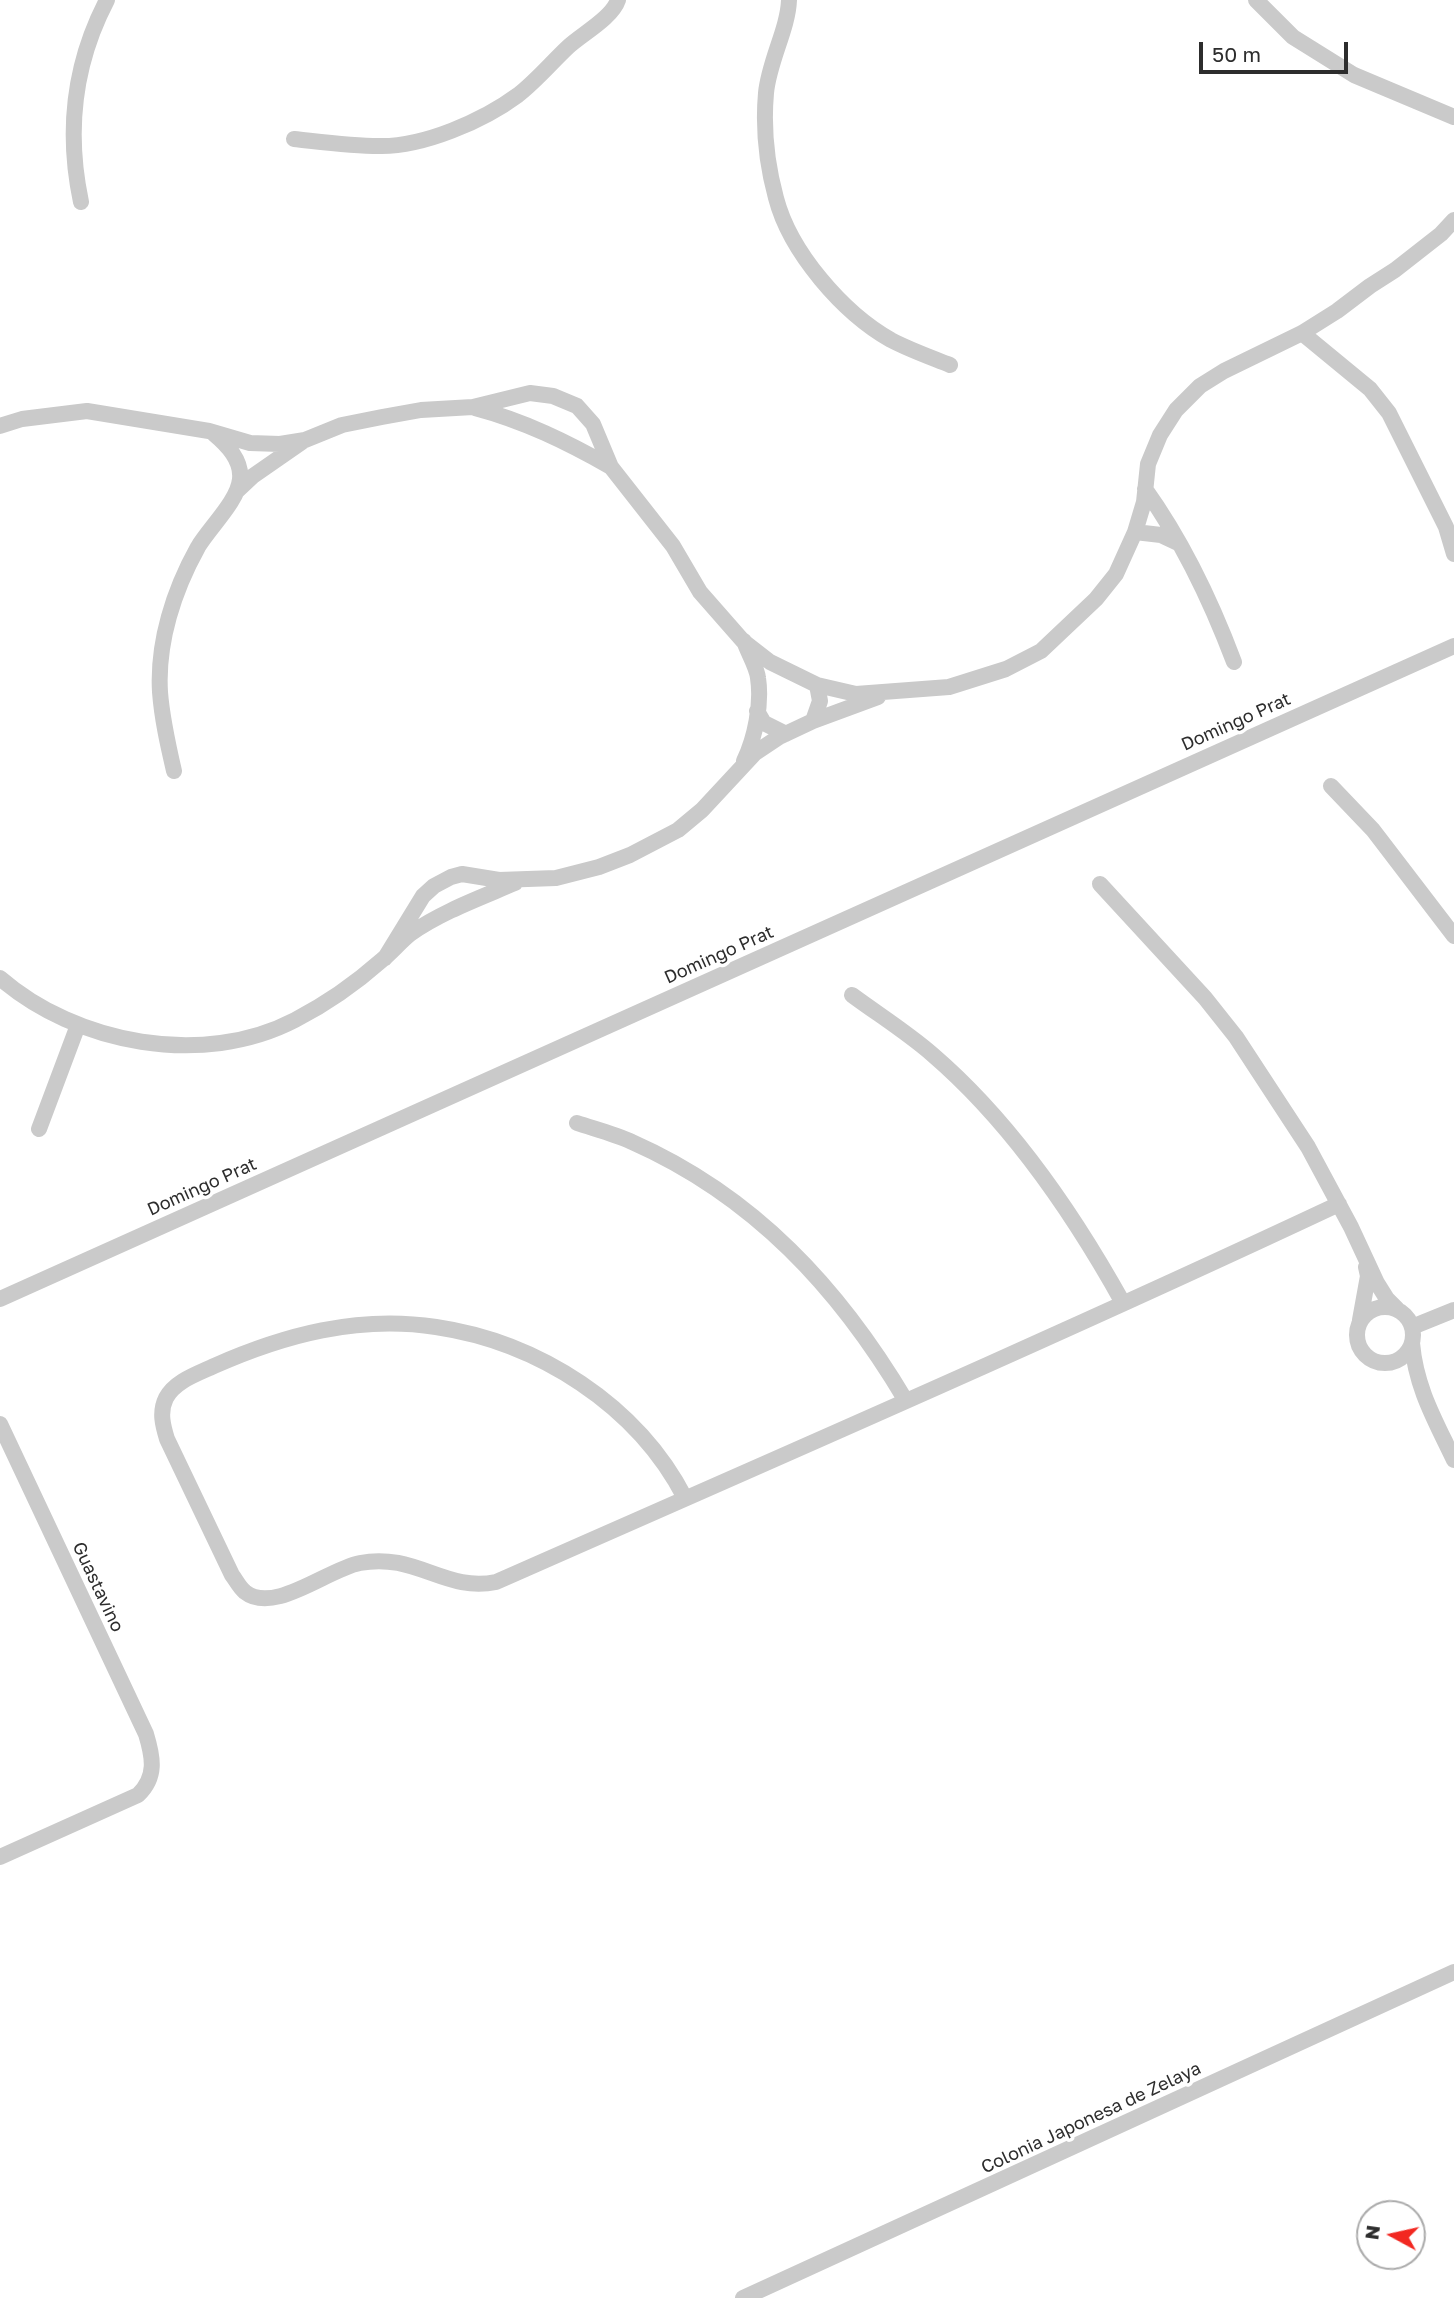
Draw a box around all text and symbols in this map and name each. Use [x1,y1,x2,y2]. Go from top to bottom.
scale bar [1202,28,1351,72]
text: 50 m [1212,41,1261,67]
street label: Domingo Prat [1178,688,1294,756]
street label: Domingo Prat [661,921,777,989]
street label: Domingo Prat [144,1153,260,1221]
street label: Guastavino [68,1538,128,1636]
street label: Colonia Japonesa de Zelaya [978,2058,1204,2178]
north arrow [1356,2200,1426,2270]
text: N [1359,2224,1384,2241]

